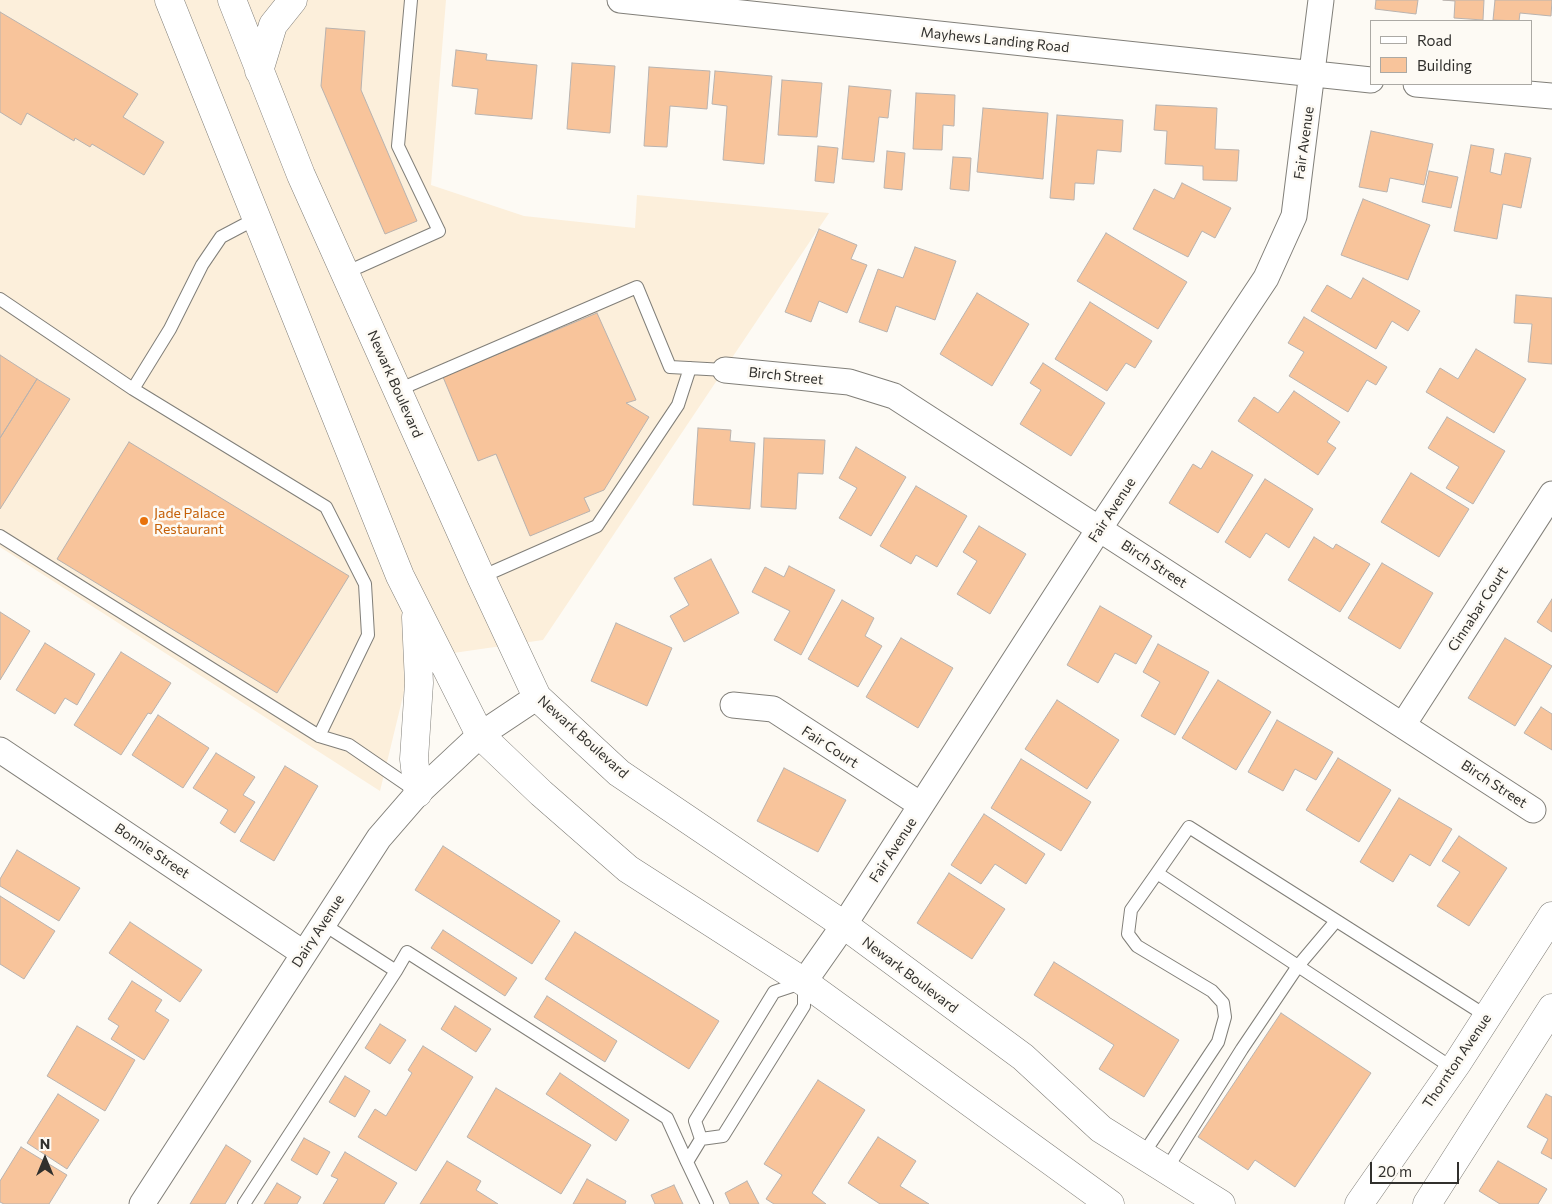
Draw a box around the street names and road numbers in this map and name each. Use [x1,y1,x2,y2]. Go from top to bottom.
street label: Mayhews Landing Road [920,24,1070,56]
street label: Fair Avenue [1291,105,1317,181]
street label: Newark Boulevard [364,328,426,440]
street label: Birch Street [748,364,824,388]
street label: Fair Avenue [1085,475,1139,545]
street label: Birch Street [1118,536,1190,592]
street label: Cinnabar Court [1444,564,1512,654]
street label: Newark Boulevard [534,692,632,782]
street label: Fair Court [799,723,861,771]
street label: Birch Street [1458,756,1530,812]
street label: Fair Avenue [866,815,920,885]
street label: Bonnie Street [111,820,193,882]
street label: Dairy Avenue [288,891,348,971]
street label: Newark Boulevard [859,933,961,1017]
street label: Thornton Avenue [1419,1011,1495,1111]

